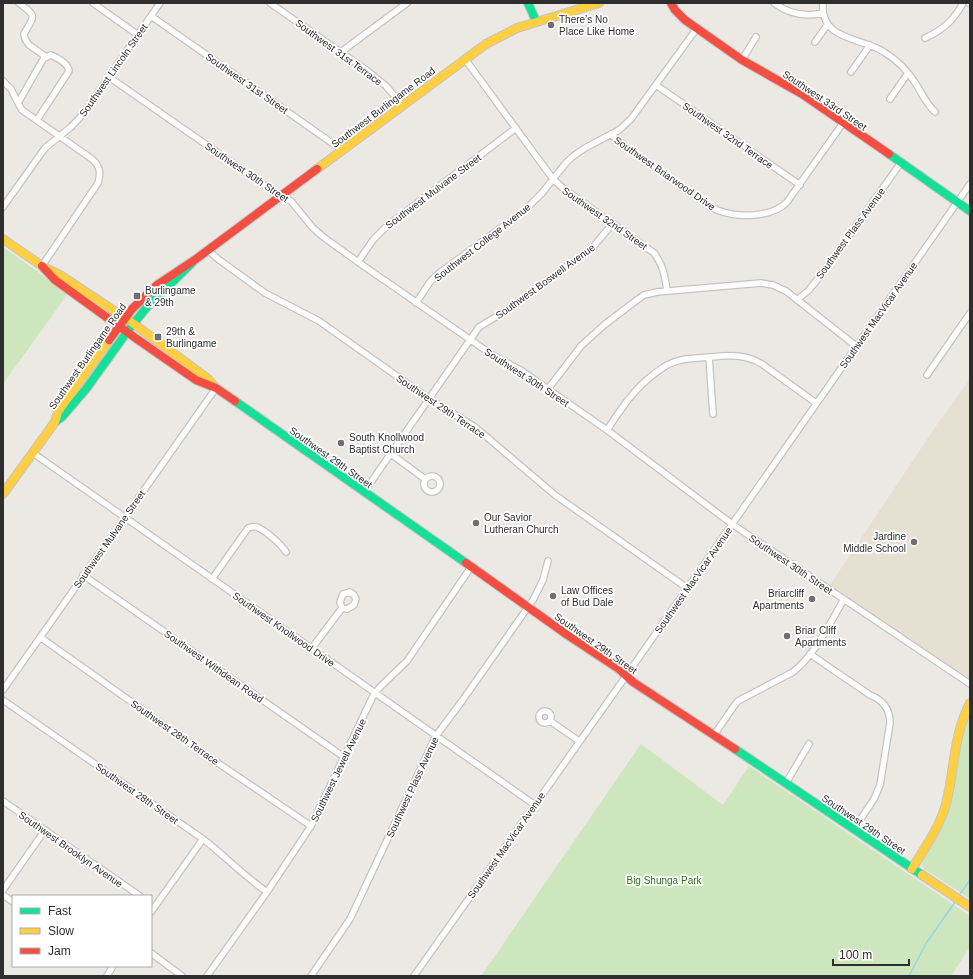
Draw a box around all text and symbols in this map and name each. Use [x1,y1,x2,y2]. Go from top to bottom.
place label: There’s No Place Like Home [559,14,635,37]
street label: Southwest 31st Terrace [293,17,384,88]
marker: There’s No Place Like Home [546,20,556,30]
street label: Southwest Lincoln Street [77,22,150,119]
street label: Southwest 31st Street [203,51,290,116]
street label: Southwest Burlingame Road [329,65,437,150]
street label: Southwest 33rd Street [781,68,869,133]
street label: Southwest 32nd Terrace [680,100,775,171]
street label: Southwest Briarwood Drive [612,134,718,213]
street label: Southwest 30th Street [203,140,291,205]
street label: Southwest Mulvane Street [383,152,483,231]
street label: Southwest 32nd Street [560,185,649,252]
street label: Southwest Plass Avenue [814,185,887,281]
street label: Southwest College Avenue [432,201,533,283]
street label: Southwest Boswell Avenue [494,241,597,321]
street label: Southwest MacVicar Avenue [838,260,920,370]
place label: Burlingame & 29th [145,285,196,308]
marker: Burlingame & 29th [132,291,142,301]
street label: Southwest Burlingame Road [47,301,128,411]
place label: 29th & Burlingame [166,326,217,349]
marker: 29th & Burlingame [153,332,163,342]
street label: Southwest 30th Street [482,346,571,409]
street label: Southwest 29th Terrace [394,373,488,441]
street label: Southwest 29th Street [287,425,374,490]
place label: South Knollwood Baptist Church [349,432,424,455]
marker: South Knollwood Baptist Church [336,438,346,448]
street label: Southwest Mulvane Street [71,488,148,590]
place label: Our Savior Lutheran Church [484,512,559,535]
marker: Our Savior Lutheran Church [471,518,481,528]
street label: Southwest MacVicar Avenue [653,525,735,635]
place label: Jardine Middle School [843,531,906,554]
street label: Southwest 30th Street [747,532,835,597]
marker: Jardine Middle School [909,537,919,547]
place label: Law Offices of Bud Dale [561,585,614,608]
place label: Briarcliff Apartments [753,588,804,611]
street label: Southwest Knollwood Drive [231,590,337,669]
marker: Law Offices of Bud Dale [548,591,558,601]
marker: Briarcliff Apartments [807,594,817,604]
street label: Southwest 29th Street [552,611,639,676]
place label: Briar Cliff Apartments [795,625,846,648]
street label: Southwest Withdean Road [162,628,265,705]
marker: Briar Cliff Apartments [782,631,792,641]
street label: Southwest 28th Terrace [129,698,221,767]
street label: Southwest Jewell Avenue [309,717,368,824]
street label: Southwest Plass Avenue [384,735,441,839]
street label: Southwest 28th Street [93,761,180,826]
street label: Southwest MacVicar Avenue [466,790,548,900]
street label: Southwest 29th Street [820,792,908,857]
street label: Southwest Brooklyn Avenue [17,809,125,890]
park label: Big Shunga Park [626,875,703,886]
legend [12,895,152,967]
text: Fast [48,904,72,918]
text: Slow [48,924,74,938]
scale bar [833,941,909,967]
text: Jam [48,944,71,958]
text: 100 m [839,948,872,962]

